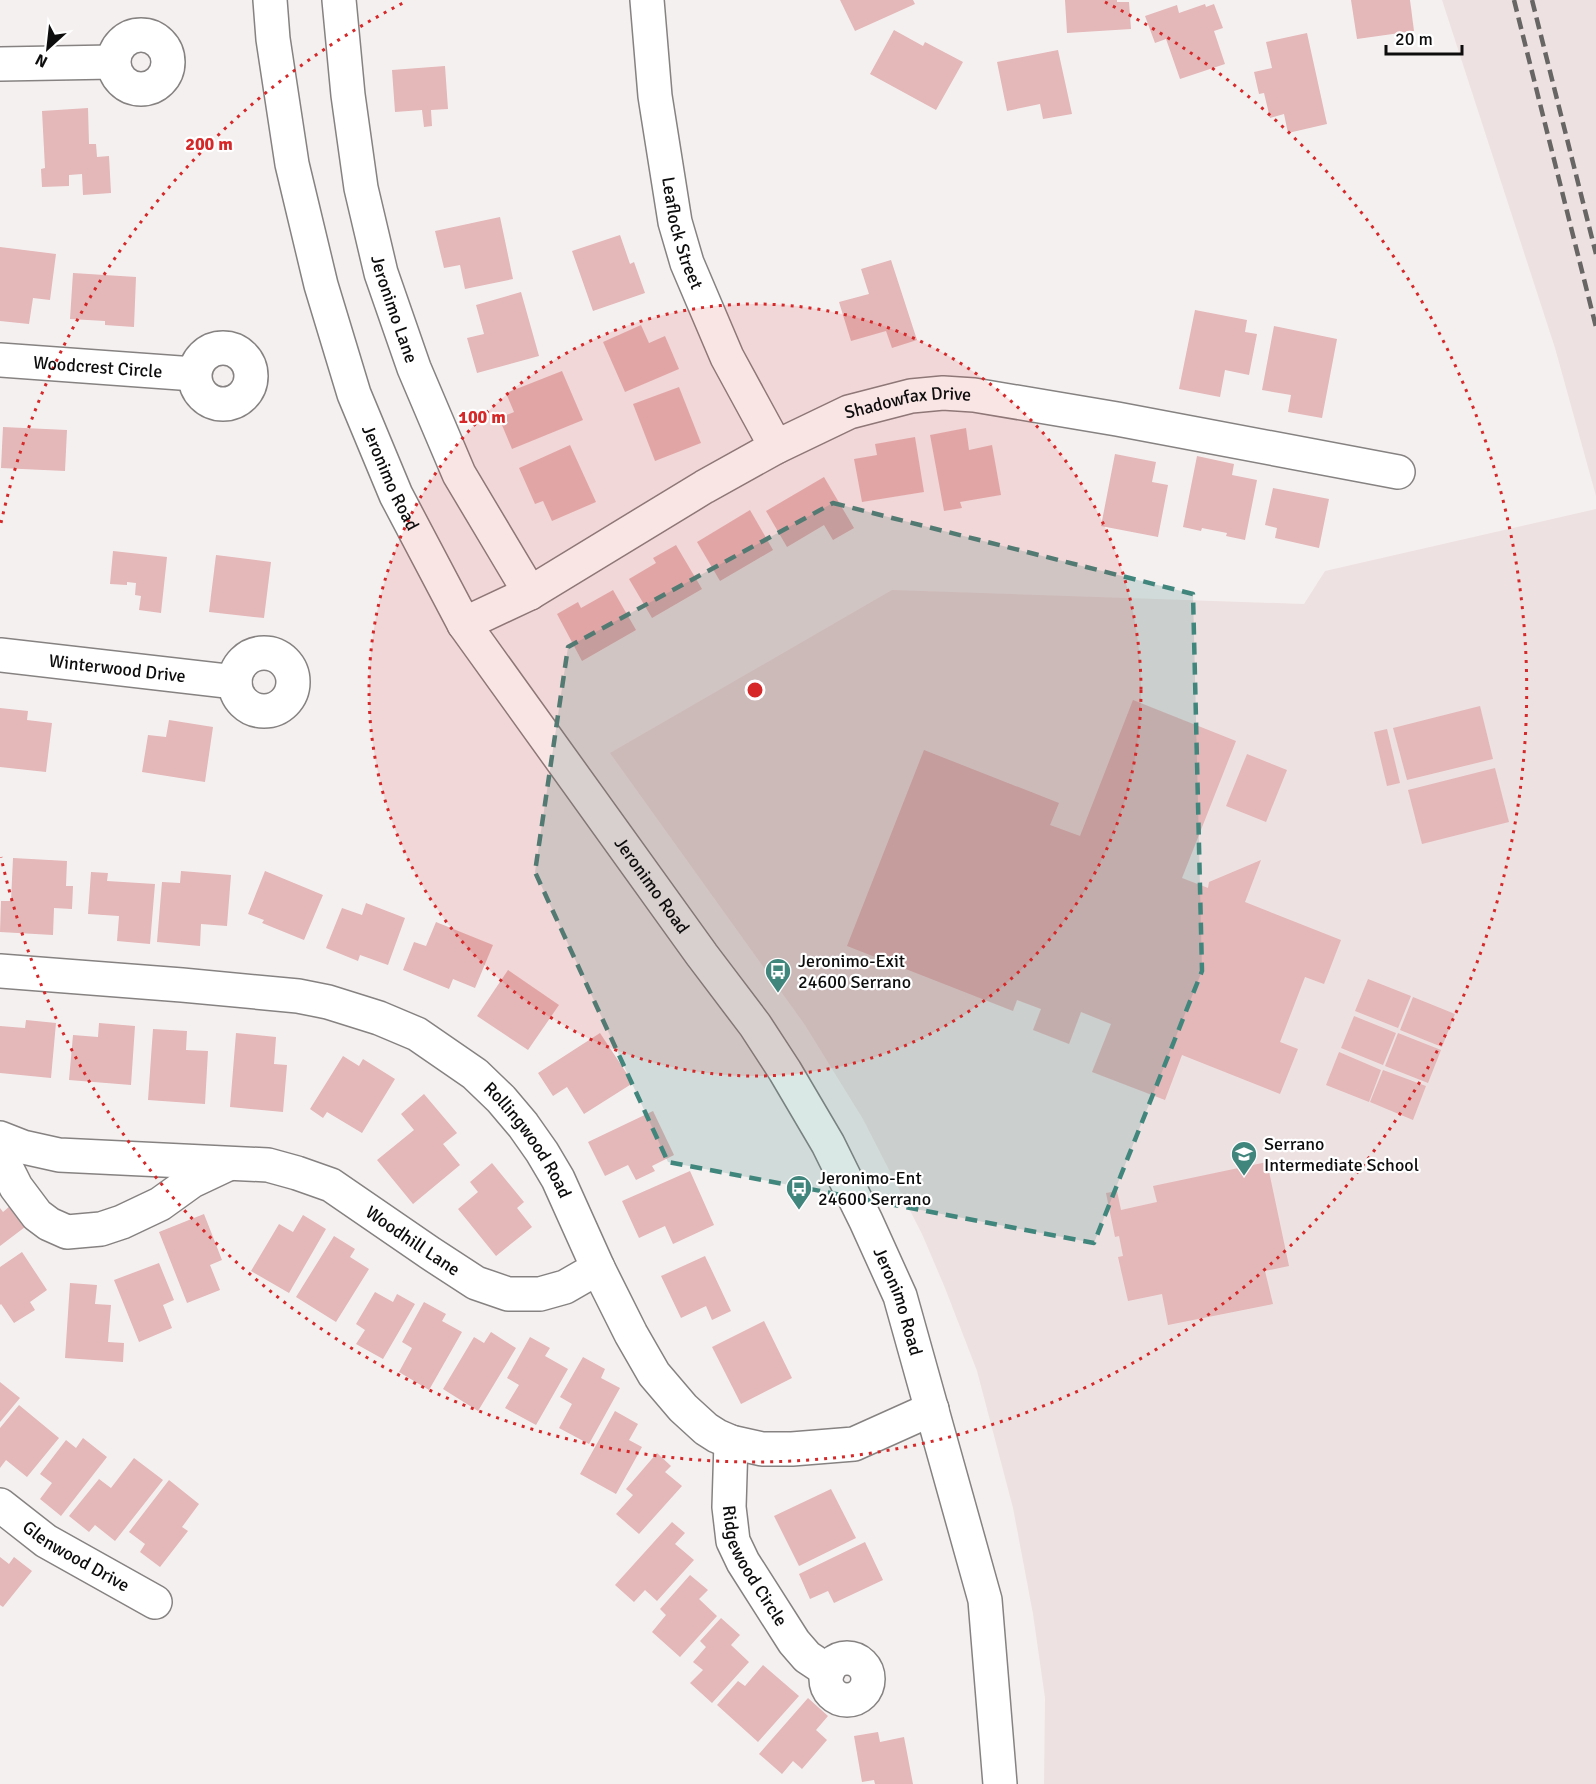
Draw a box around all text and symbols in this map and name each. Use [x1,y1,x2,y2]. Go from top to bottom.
north arrow [18,18,78,78]
scale bar [1386,18,1462,56]
text: 20 m [1395,28,1433,50]
text: N [32,49,51,72]
text: 200 m [185,133,233,155]
street label: Leaflock Street [657,175,708,292]
street label: Jeronimo Lane [366,253,422,366]
street label: Woodcrest Circle [32,351,163,383]
street label: Shadowfax Drive [842,382,972,424]
text: 100 m [458,406,506,428]
street label: Jeronimo Road [357,421,424,534]
street label: Winterwood Drive [48,650,187,687]
centre of rings [745,680,765,700]
street label: Jeronimo Road [610,833,694,938]
place label: Jeronimo-Exit 24600 Serrano [798,950,911,993]
bus stop icon: Jeronimo-Exit 24600 Serrano [763,956,793,994]
street label: Rollingwood Road [479,1077,576,1201]
place label: Serrano Intermediate School [1264,1133,1419,1176]
school or university icon: Serrano Intermediate School [1229,1139,1259,1177]
place label: Jeronimo-Ent 24600 Serrano [818,1167,931,1210]
bus stop icon: Jeronimo-Ent 24600 Serrano [784,1173,814,1211]
street label: Woodhill Lane [361,1201,464,1281]
street label: Jeronimo Road [868,1244,927,1358]
street label: Ridgewood Circle [718,1504,792,1630]
street label: Glenwood Drive [18,1516,133,1596]

